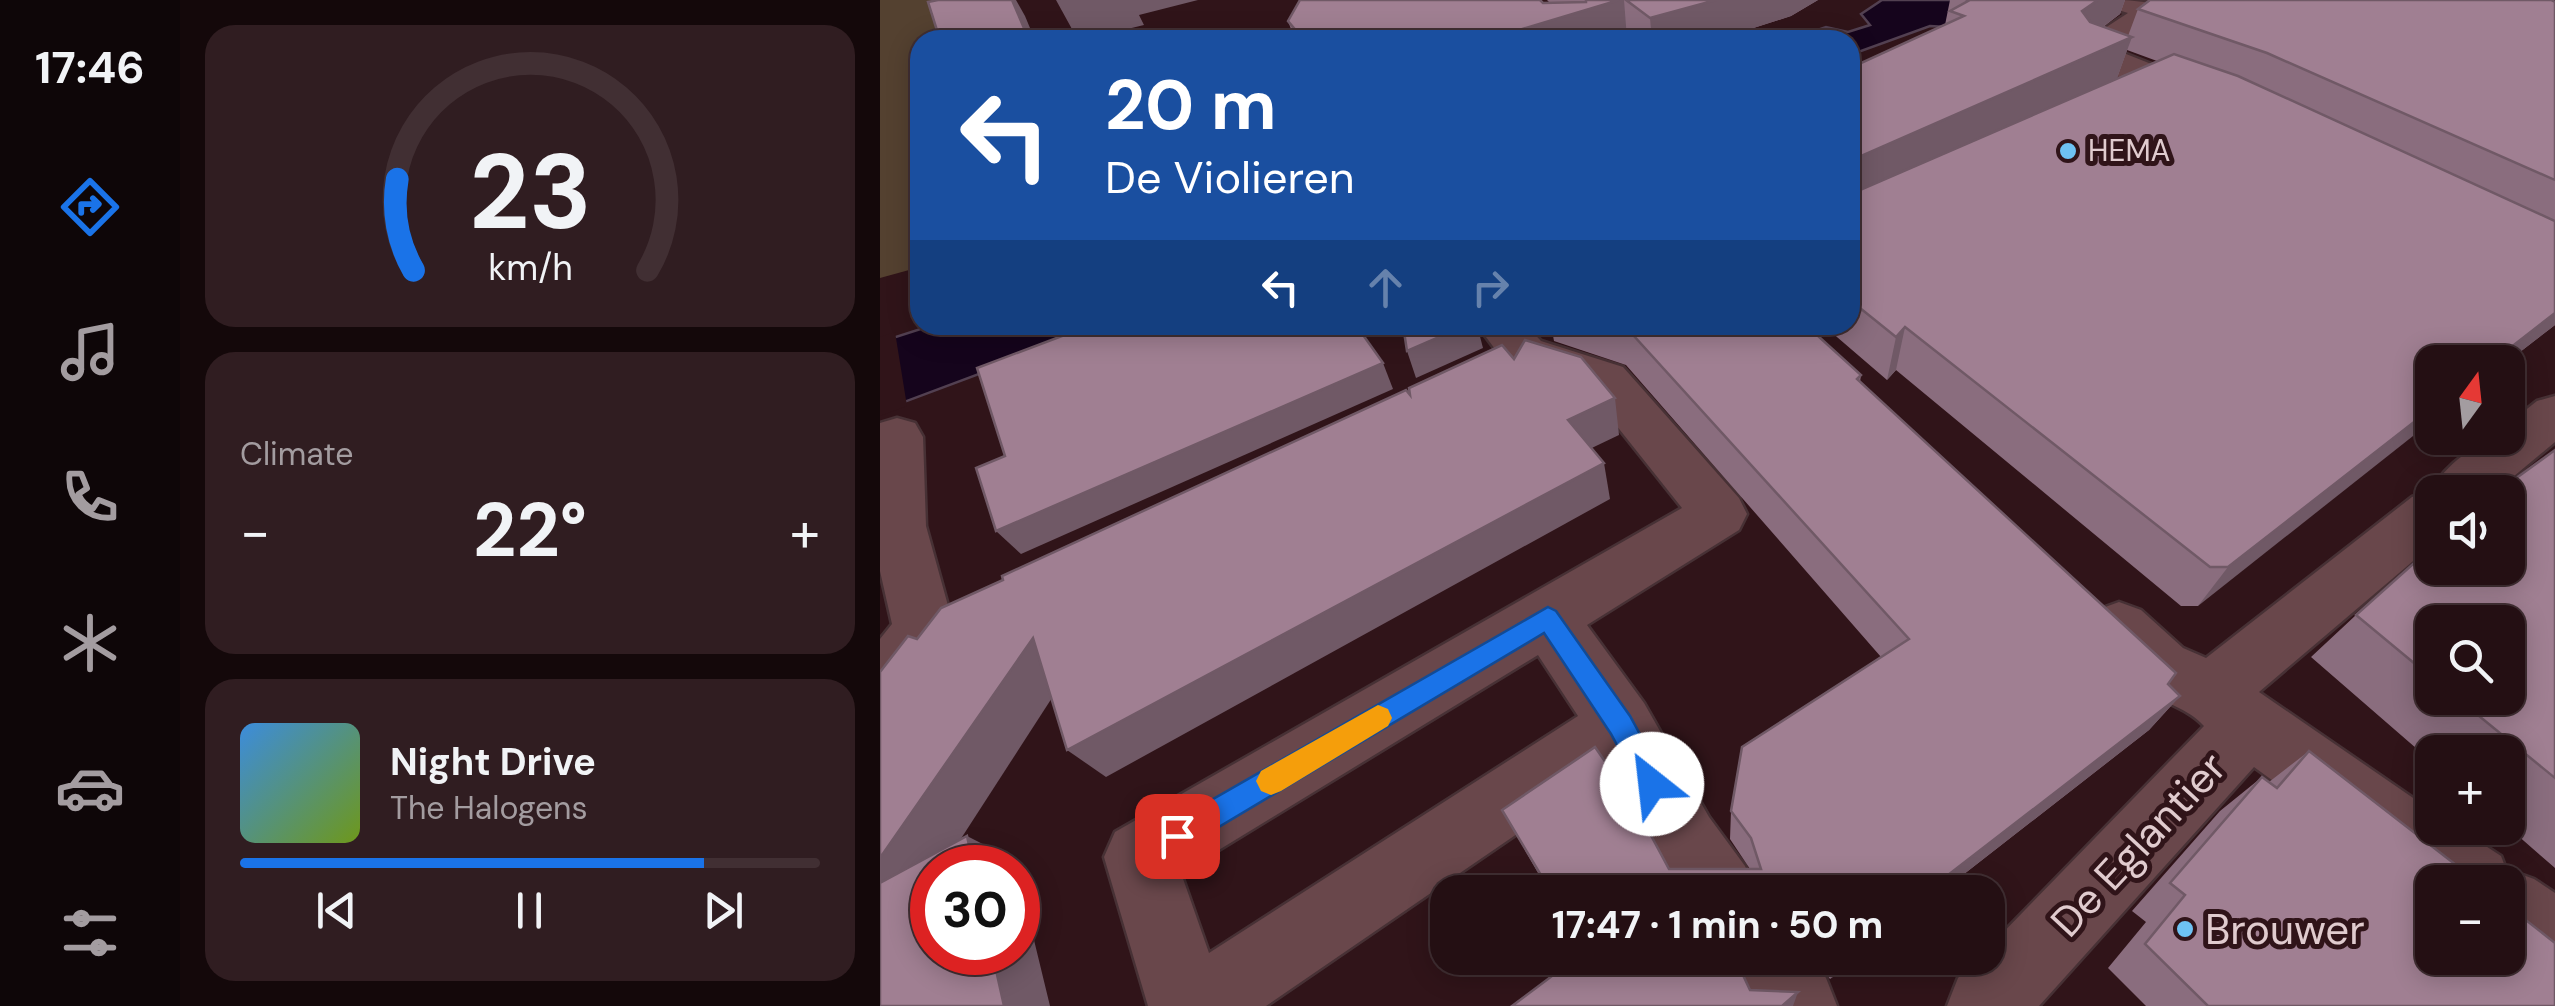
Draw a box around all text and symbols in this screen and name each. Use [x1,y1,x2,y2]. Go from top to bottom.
text: 17:46 [35,38,145,97]
text: 20 m [1105,60,1277,151]
icon: left [940,70,1070,200]
text: 23 [469,125,591,260]
place label: HEMA [2088,131,2171,170]
marker: HEMA [2057,140,2079,162]
text: De Violieren [1105,148,1355,207]
icon: directions [55,172,125,242]
text: km/h [488,245,572,291]
icon: left [1253,260,1308,315]
icon: ahead [1358,260,1413,315]
icon: right [1463,260,1518,315]
icon: music [55,317,125,387]
north arrow [2415,345,2525,455]
map controls [2415,345,2525,975]
text: Climate [240,433,354,475]
icon: phone [55,462,125,532]
button: sound [2415,475,2525,585]
text: 22° [473,482,587,579]
text: − [240,496,270,568]
text: + [790,496,820,568]
button: search [2415,605,2525,715]
icon: climate [55,608,125,678]
position arrow [1600,732,1704,836]
button: + [2415,735,2525,845]
text: Night Drive [390,737,596,787]
street label: De Eglantier [2039,740,2238,948]
icon: car [55,753,125,823]
text: The Halogens [390,787,588,829]
pin [1135,794,1220,879]
icon: arrive [1150,809,1205,864]
speed limit sign: 30 [910,845,1040,975]
button: − [2415,865,2525,975]
icon: previous [309,883,364,938]
icon: pause [502,883,557,938]
icon: next [696,883,751,938]
icon: filters [55,898,125,968]
text: 17:47 · 1 min · 50 m [1552,900,1883,950]
place label: Brouwer [2205,902,2365,957]
marker: Brouwer [2174,918,2196,940]

